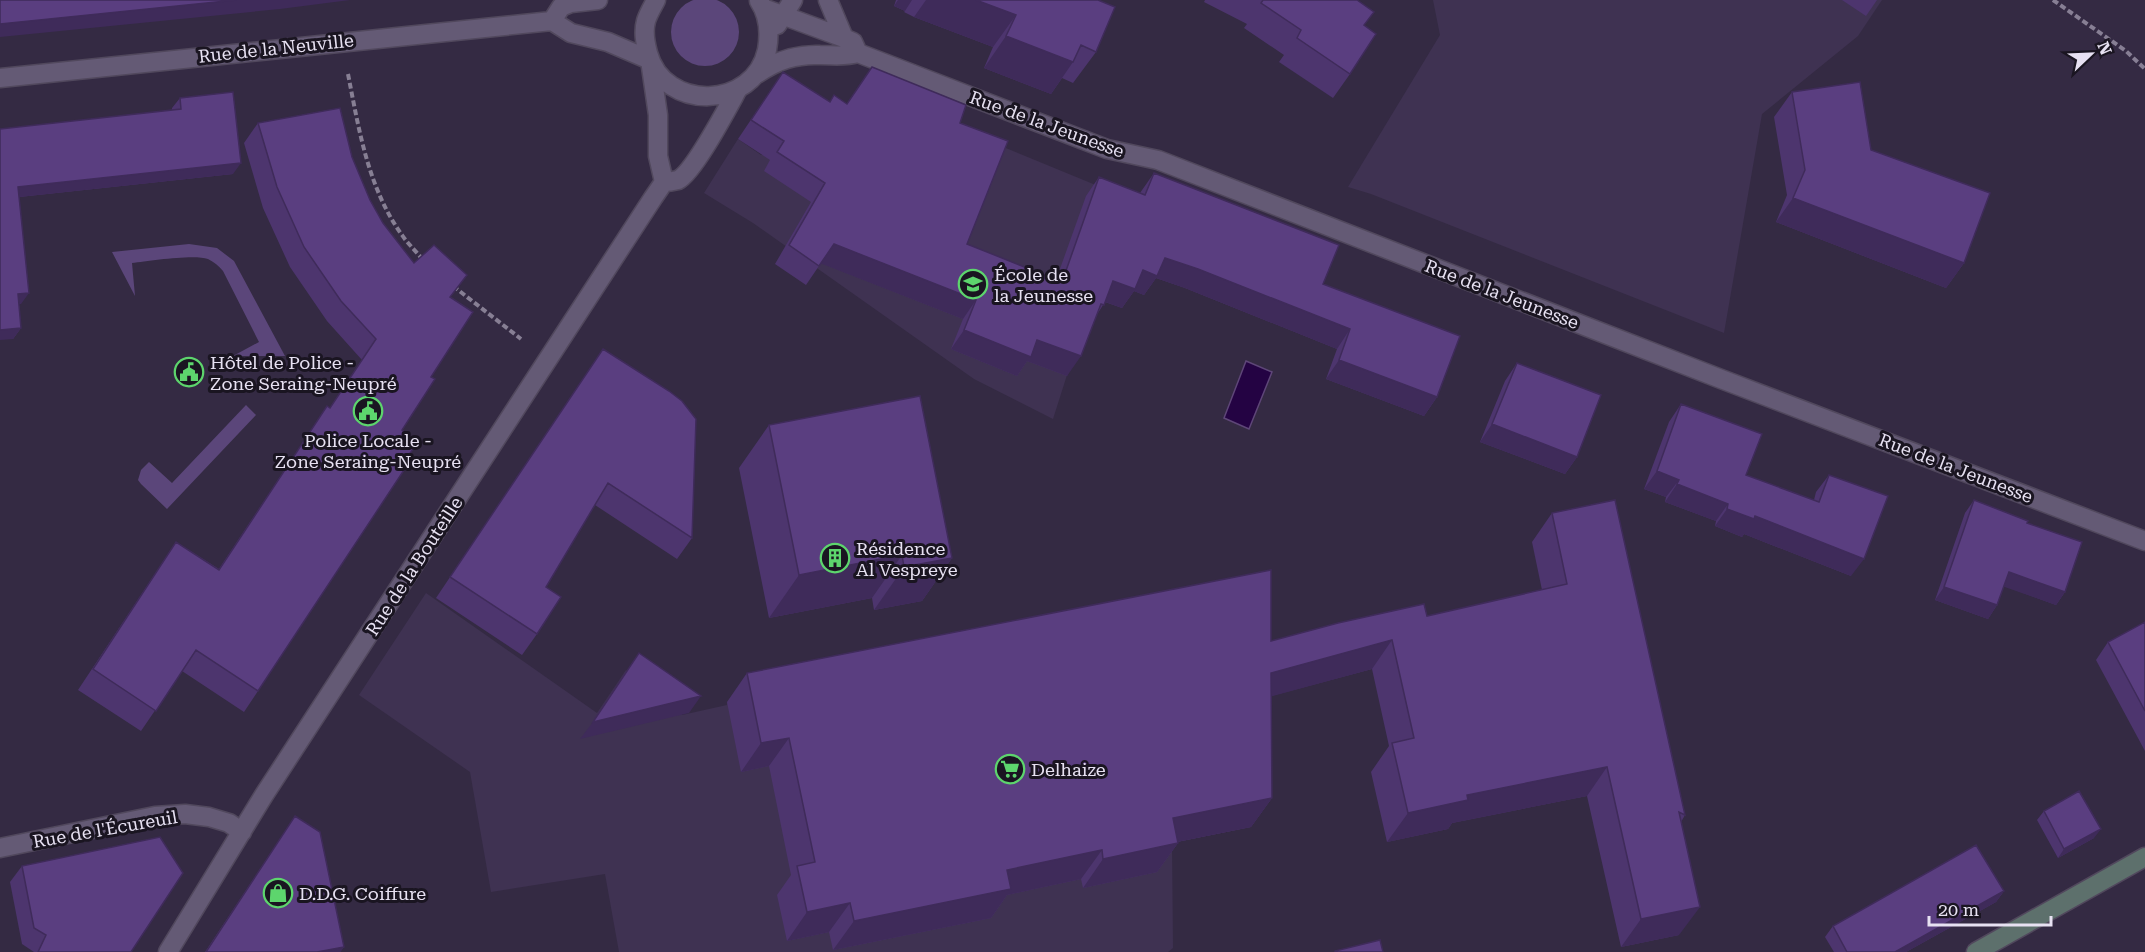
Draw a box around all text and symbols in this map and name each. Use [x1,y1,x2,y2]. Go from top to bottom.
north arrow [2061,24,2121,84]
street label: Rue de la Neuville [197,29,355,67]
text: N [2093,39,2116,58]
street label: Rue de la Jeunesse [967,86,1127,162]
street label: Rue de la Jeunesse [1422,255,1582,333]
place label: École de la Jeunesse [994,264,1093,306]
school or university icon: École de la Jeunesse [957,268,989,300]
place label: Hôtel de Police - Zone Seraing-Neupré [210,352,397,394]
public building icon: Hôtel de Police - Zone Seraing-Neupré [173,356,205,388]
public building icon: Police Locale - Zone Seraing-Neupré [352,395,384,427]
street label: Rue de la Jeunesse [1876,429,2036,507]
place label: Police Locale - Zone Seraing-Neupré [275,430,461,472]
street label: Rue de la Bouteille [361,493,467,639]
place label: Résidence Al Vespreye [856,538,958,580]
building icon: Résidence Al Vespreye [819,542,851,574]
supermarket icon: Delhaize [994,753,1026,785]
place label: Delhaize [1031,759,1106,780]
street label: Rue de l'Écureuil [31,806,179,852]
shop icon: D.D.G. Coiffure [262,877,294,909]
place label: D.D.G. Coiffure [299,883,426,904]
scale bar [1929,889,2050,927]
text: 20 m [1938,899,1979,920]

